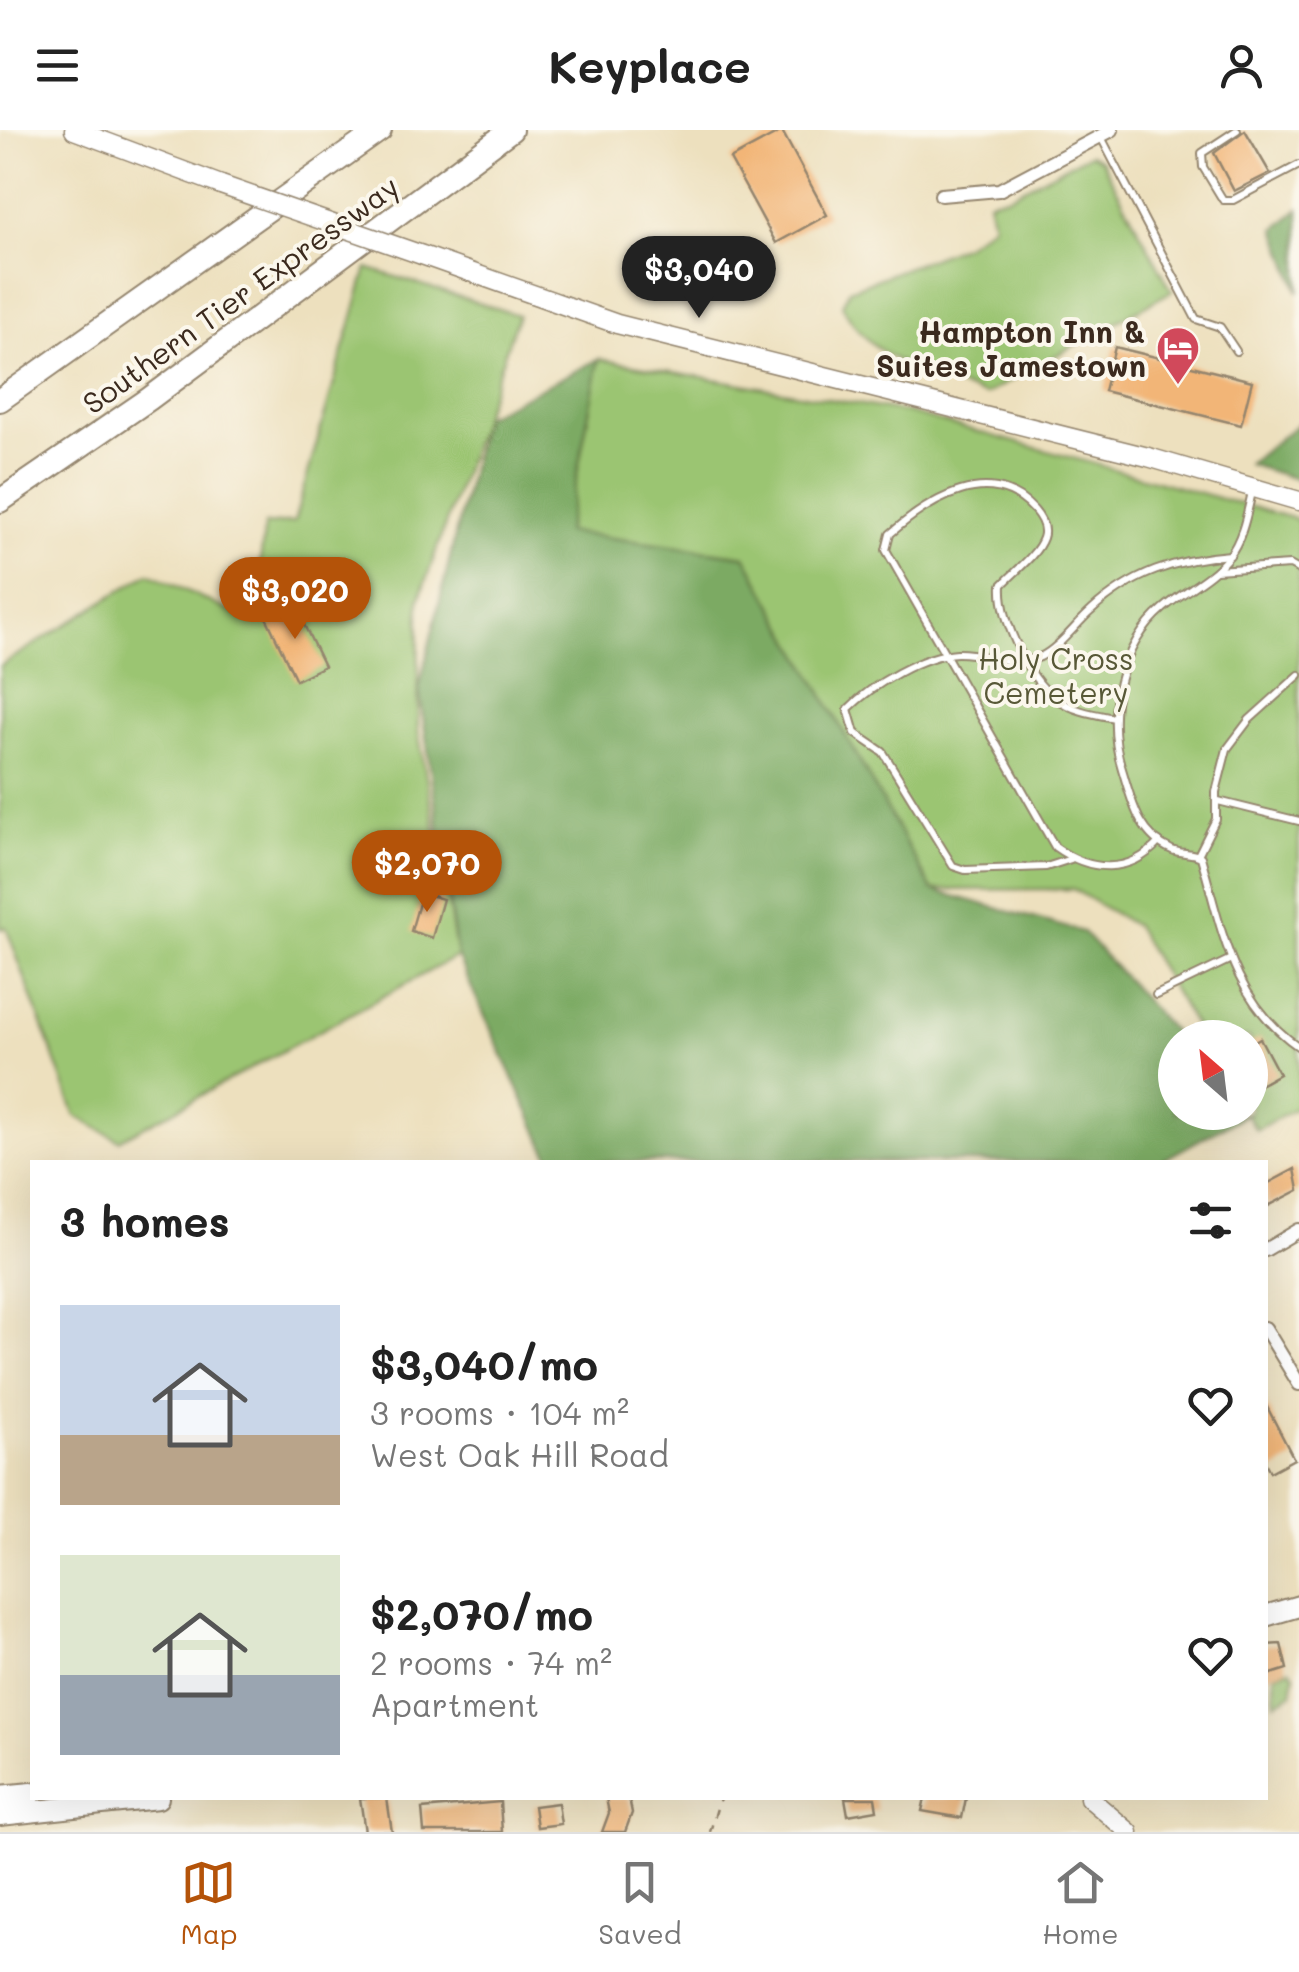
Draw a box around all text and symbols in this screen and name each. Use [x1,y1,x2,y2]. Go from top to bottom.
text: Keyplace [548,36,751,94]
icon: menu [30,38,85,93]
icon: person [1214,38,1269,93]
street label: Southern Tier Expressway [74,166,406,422]
pin: $3,040 [618,236,780,321]
text: $3,040 [644,247,754,289]
place label: Hampton Inn & Suites Jamestown [876,311,1146,385]
hotel icon: Hampton Inn & Suites Jamestown [1155,325,1201,386]
pin: $3,020 [214,557,376,642]
text: $3,020 [241,568,349,610]
park label: Holy Cross Cemetery [978,638,1134,712]
pin: $2,070 [346,830,508,915]
text: $2,070 [374,841,480,883]
north arrow [1158,1020,1268,1130]
map controls [1158,1020,1268,1130]
text: 3 homes [60,1193,230,1248]
icon: filters [1183,1193,1238,1248]
text: $3,040/mo [370,1336,598,1391]
icon: home [140,1345,260,1465]
icon: heart [1183,1378,1238,1433]
text: 3 rooms · 104 m² [370,1391,629,1433]
text: West Oak Hill Road [370,1433,669,1475]
text: $2,070/mo [370,1586,593,1641]
icon: home [140,1595,260,1715]
icon: heart [1183,1628,1238,1683]
text: 2 rooms · 74 m² [370,1641,612,1683]
text: Apartment [370,1683,539,1725]
tab: Map [180,1855,237,1951]
tab: Saved [598,1855,681,1951]
tab: Home [1042,1855,1119,1951]

